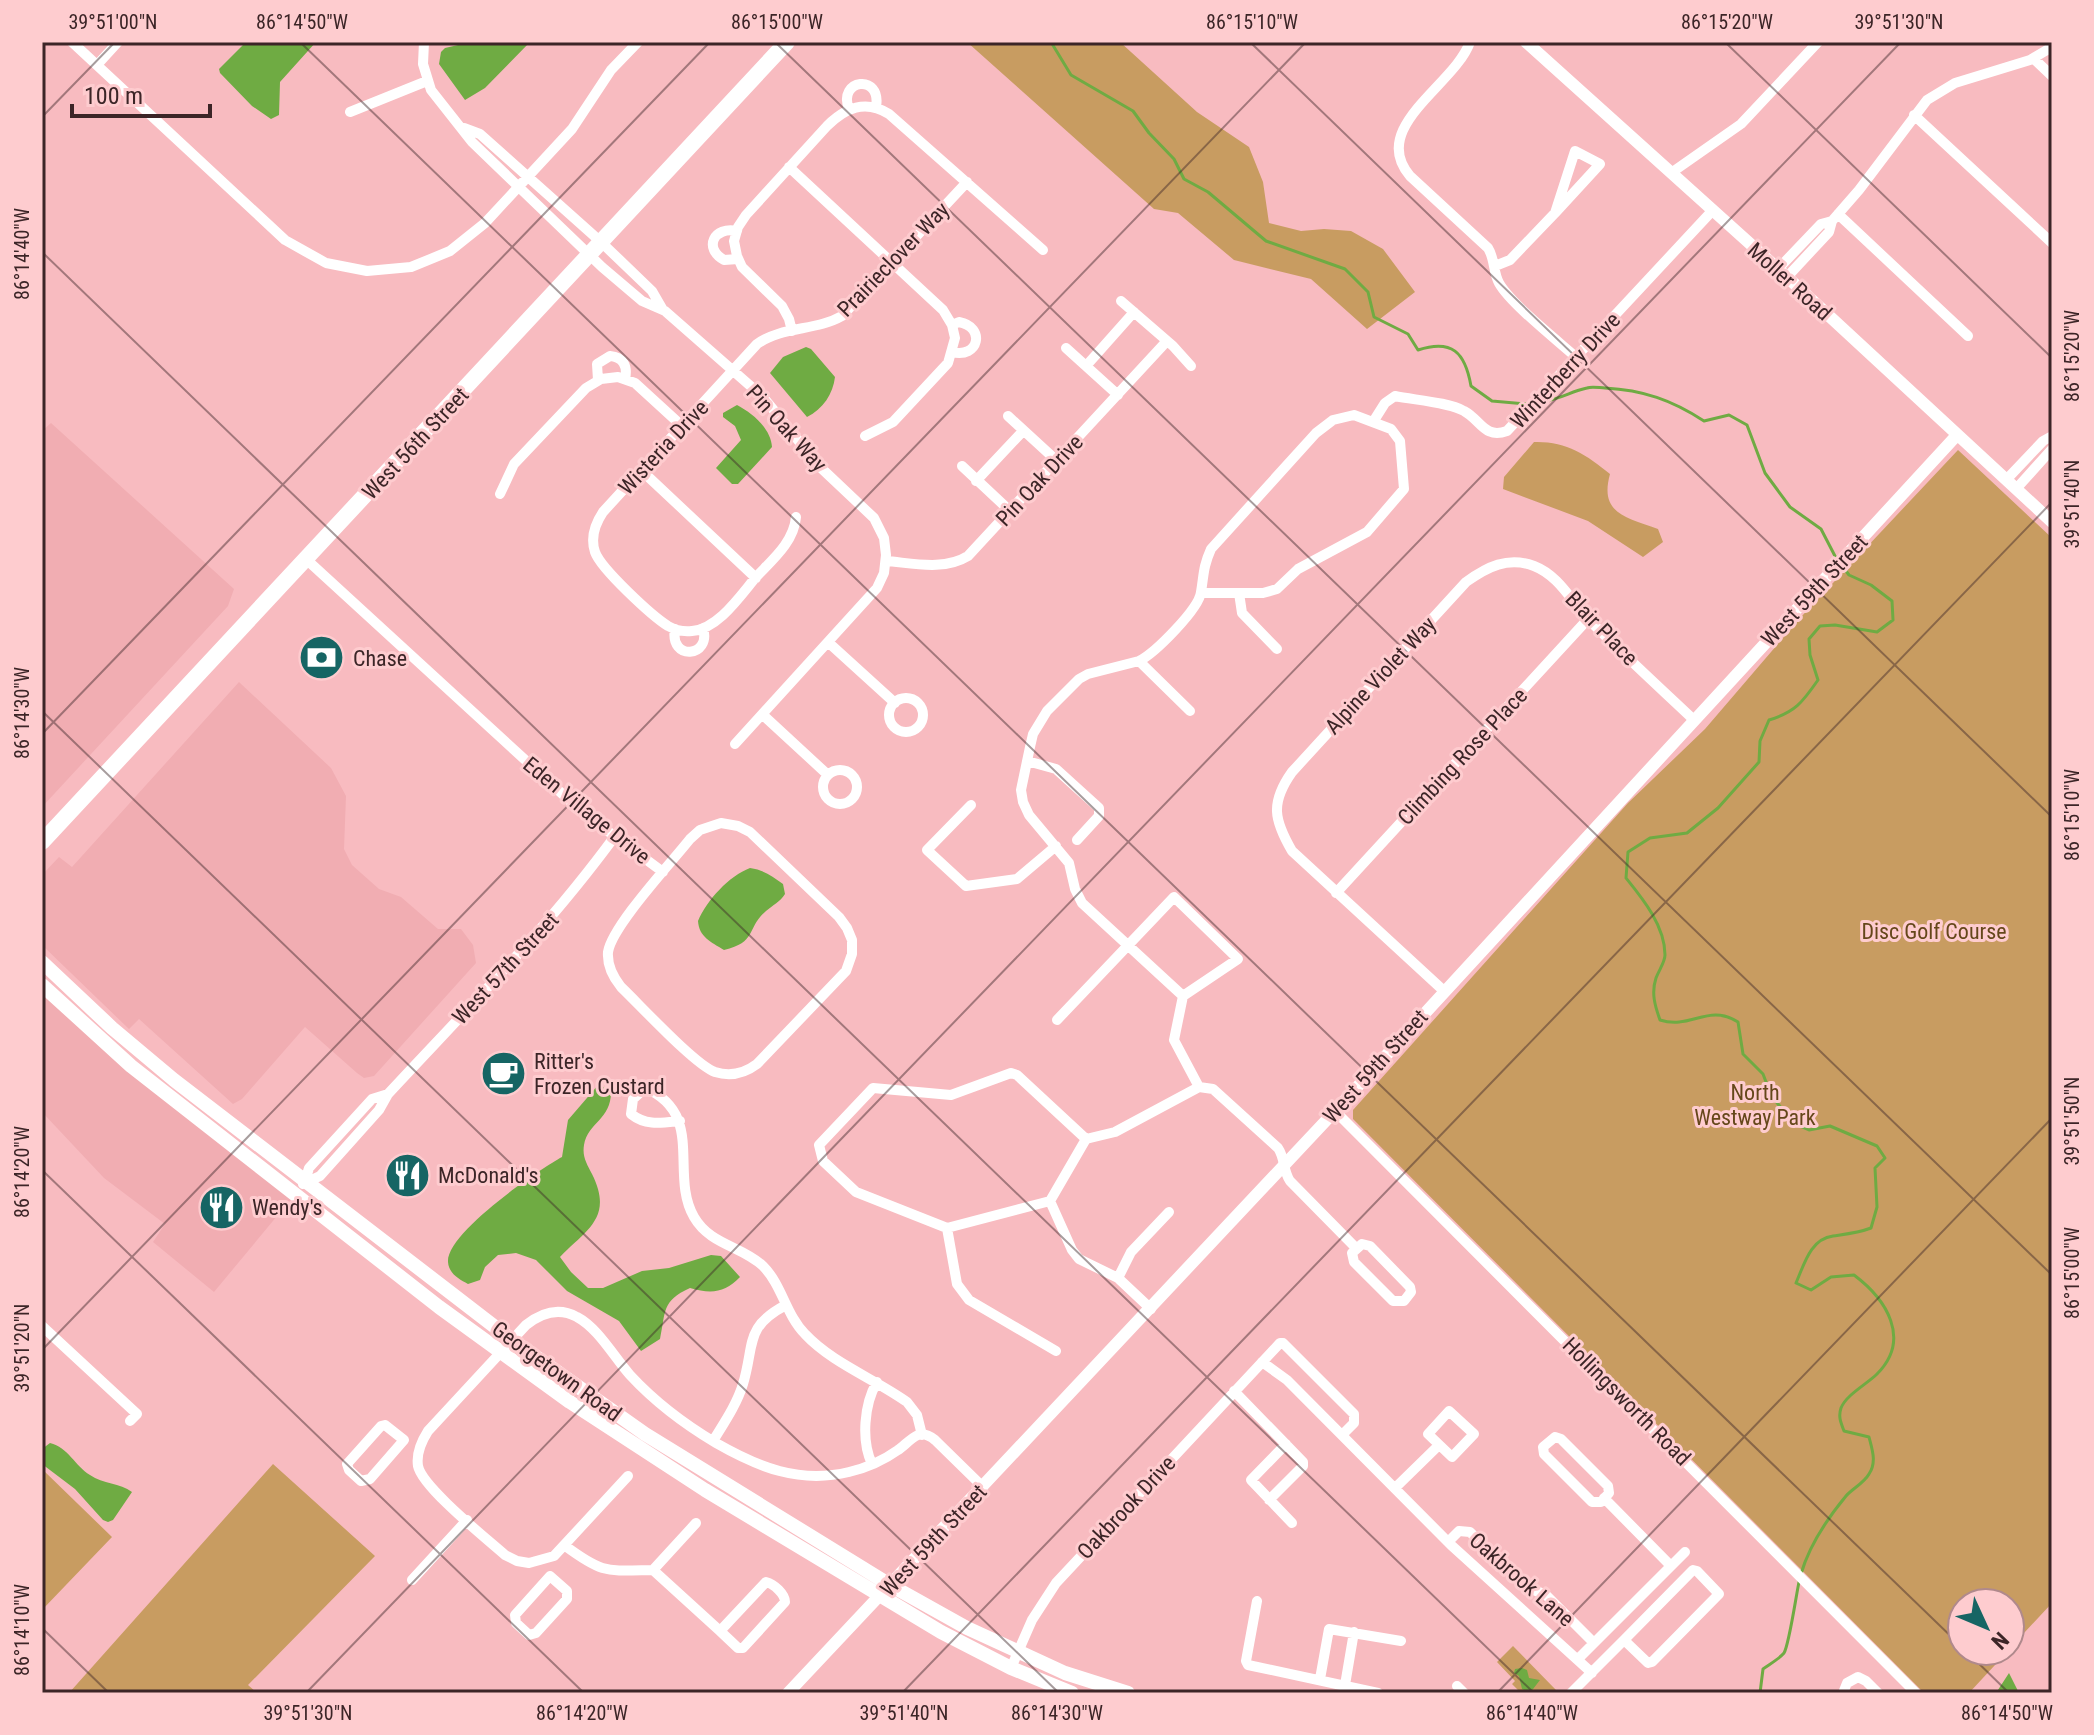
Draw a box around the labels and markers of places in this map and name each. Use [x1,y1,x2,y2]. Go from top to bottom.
bank icon: Chase [298,634,346,682]
place label: Chase [353,646,407,671]
place label: Ritter's Frozen Custard [534,1049,665,1099]
cafe icon: Ritter's Frozen Custard [479,1050,527,1098]
restaurant icon: McDonald's [383,1151,431,1199]
place label: McDonald's [438,1163,539,1188]
restaurant icon: Wendy's [197,1183,245,1231]
place label: Wendy's [252,1195,323,1220]

